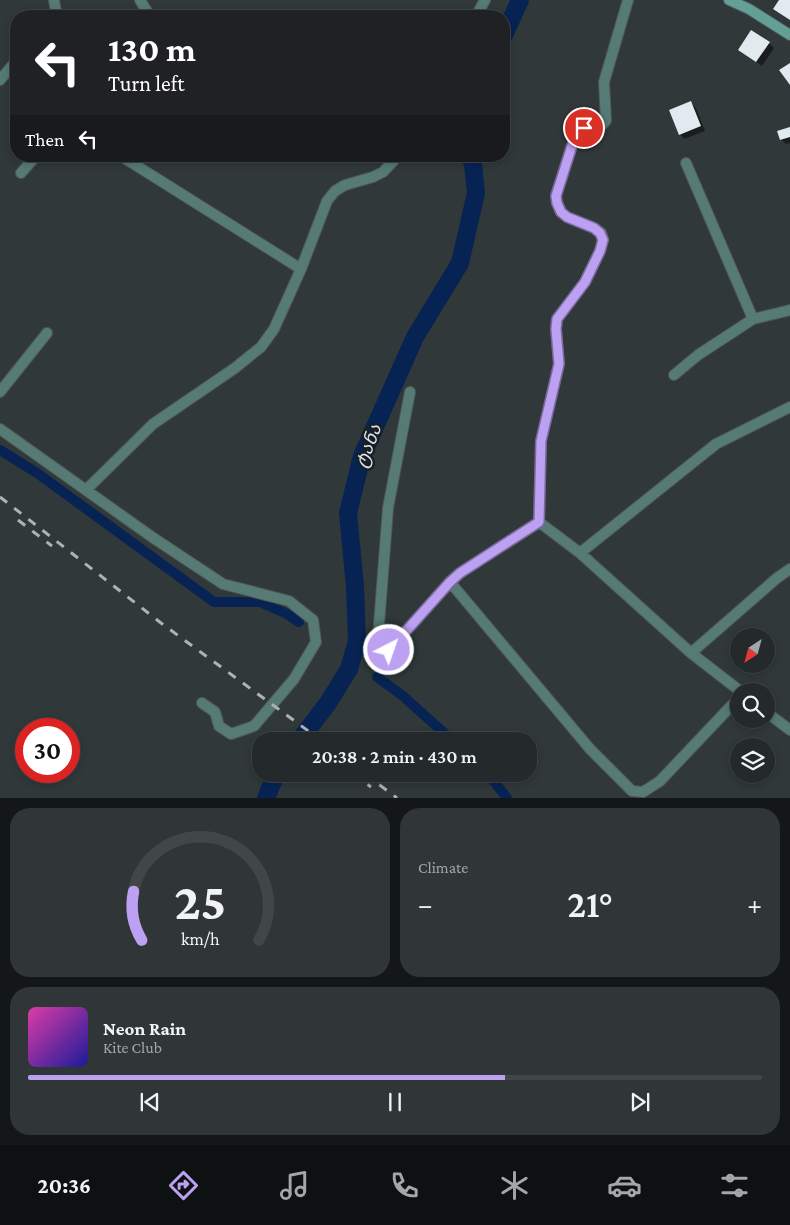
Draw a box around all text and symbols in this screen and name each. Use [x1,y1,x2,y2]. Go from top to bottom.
icon: left [25,30,90,95]
text: 130 m [108,30,196,69]
text: Turn left [108,71,185,96]
pin [563,107,605,149]
icon: arrive [570,114,598,142]
icon: left [74,125,102,153]
text: Then [25,129,64,150]
water label: ტანა [351,422,386,471]
position arrow [362,623,414,675]
north arrow [730,628,775,672]
map controls [730,628,775,783]
button: search [730,683,775,728]
speed limit sign: 30 [15,718,80,783]
button: layers [730,738,775,783]
text: 20:38 · 2 min · 430 m [312,746,477,767]
text: Climate [418,859,468,876]
text: 25 [174,872,226,930]
text: 21° [567,883,613,925]
text: − [418,889,433,920]
text: + [747,889,762,920]
text: km/h [181,929,220,949]
text: Neon Rain [103,1018,186,1039]
text: Kite Club [103,1039,162,1056]
icon: previous [136,1088,164,1116]
icon: pause [381,1088,409,1116]
icon: next [626,1088,654,1116]
icon: directions [166,1168,201,1203]
icon: music [277,1168,312,1203]
icon: phone [387,1168,422,1203]
icon: climate [497,1168,532,1203]
icon: car [607,1168,642,1203]
icon: filters [717,1168,752,1203]
text: 20:36 [38,1173,91,1198]

